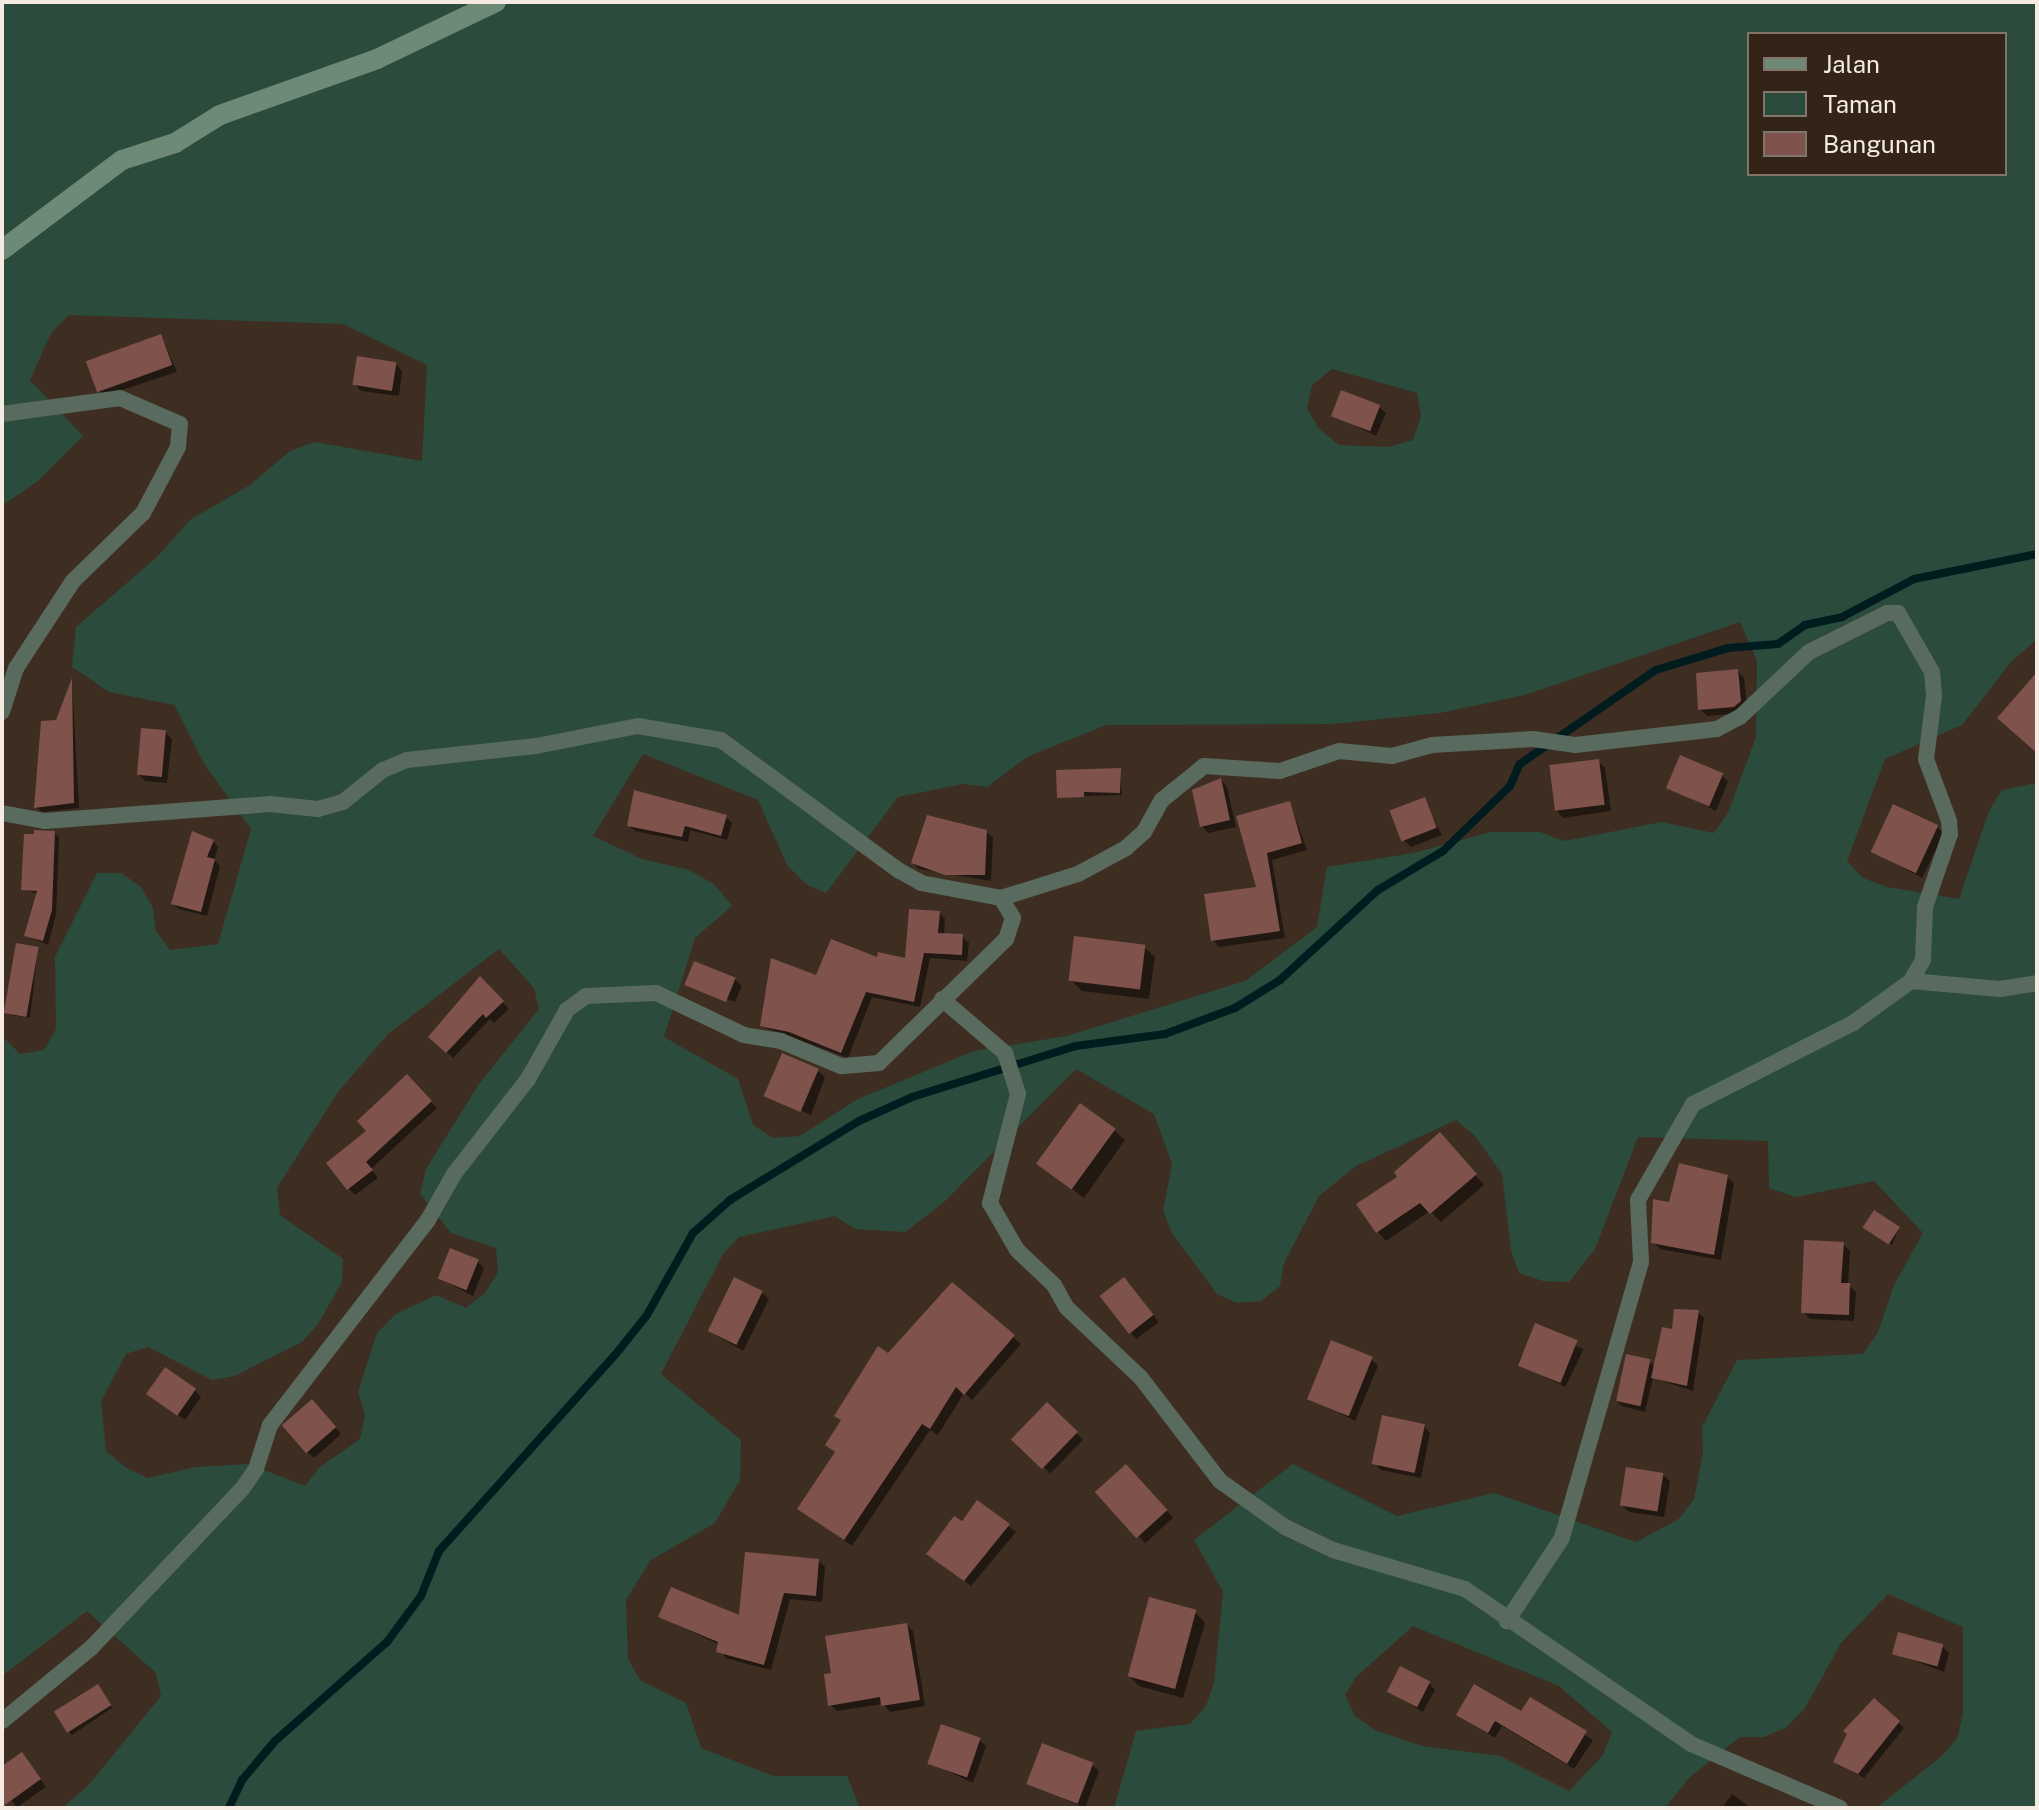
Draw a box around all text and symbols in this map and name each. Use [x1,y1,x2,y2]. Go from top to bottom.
legend [1747,32,2007,176]
text: Jalan [1823,50,1880,78]
text: Taman [1823,90,1897,118]
text: Bangunan [1823,130,1936,158]

